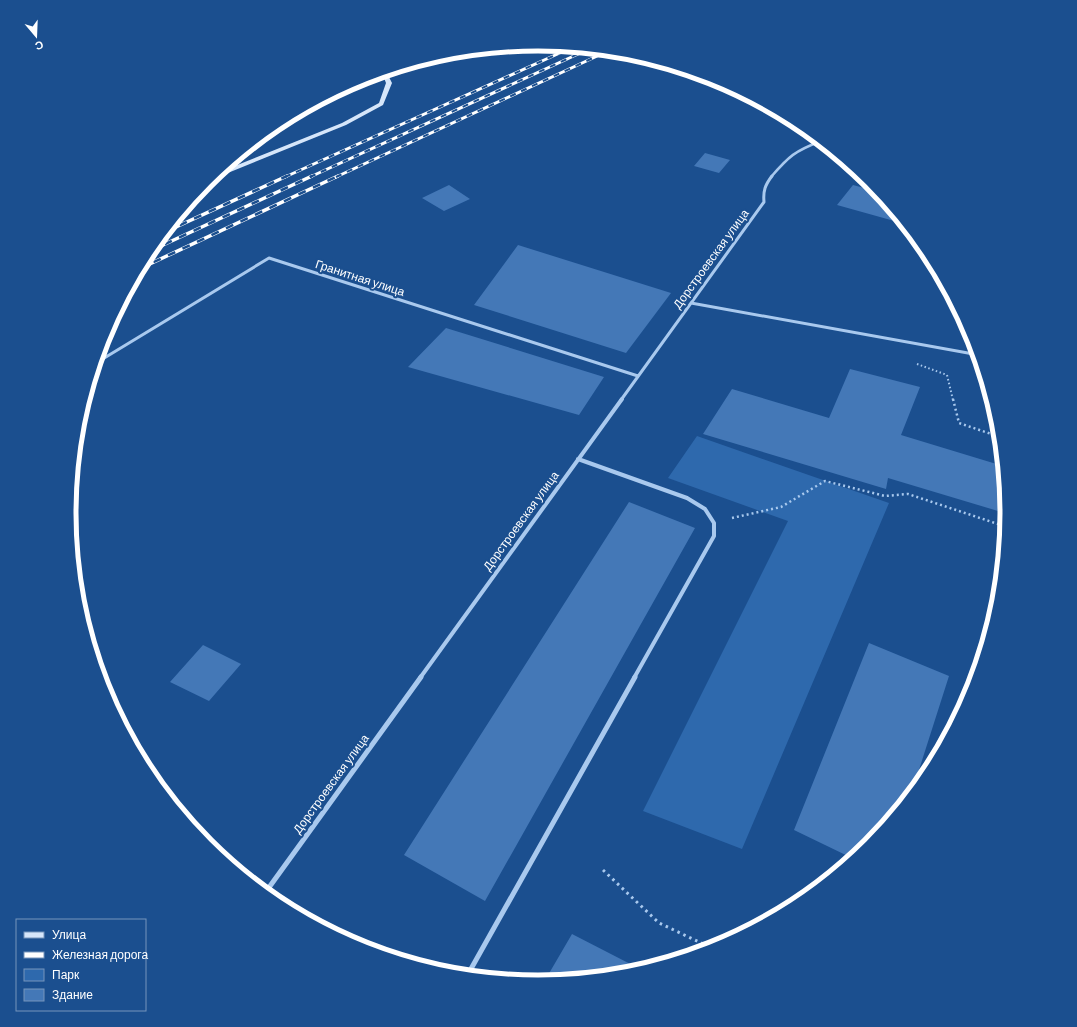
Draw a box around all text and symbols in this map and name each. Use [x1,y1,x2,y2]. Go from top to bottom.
north arrow [16,16,56,56]
text: С [33,38,45,53]
street label: Дорстроевская улица [669,206,752,311]
street label: Гранитная улица [314,256,407,299]
street label: Дорстроевская улица [479,468,562,573]
street label: Дорстроевская улица [289,731,372,836]
legend [16,919,146,1011]
text: Улица [52,927,86,942]
text: Железная дорога [52,947,148,962]
text: Парк [52,967,80,982]
text: Здание [52,987,93,1002]

